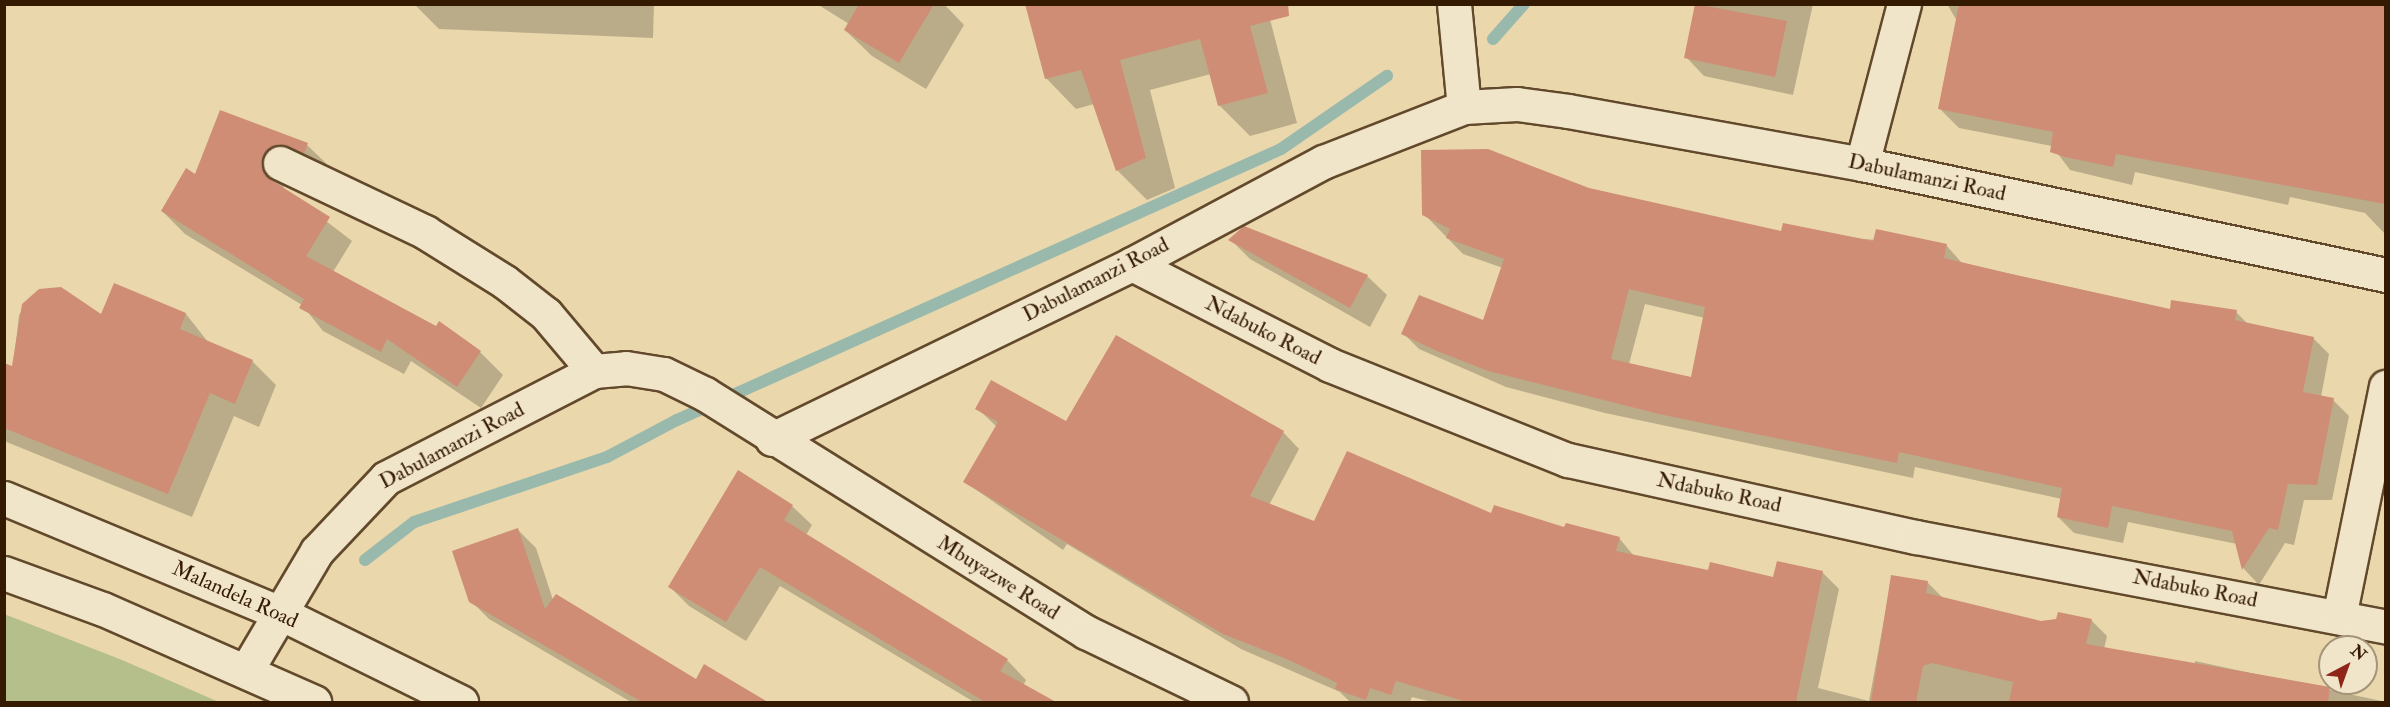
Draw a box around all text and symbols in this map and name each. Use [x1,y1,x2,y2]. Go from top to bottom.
street label: Dabulamanzi Road [1846,149,2008,207]
street label: Dabulamanzi Road [1019,232,1173,328]
street label: Ndabuko Road [1201,291,1325,371]
street label: Dabulamanzi Road [375,397,529,495]
street label: Ndabuko Road [1655,468,1783,518]
street label: Mbuyazwe Road [932,530,1064,626]
street label: Malandela Road [168,556,302,634]
street label: Ndabuko Road [2131,565,2259,613]
north arrow [2318,635,2378,695]
text: N [2347,641,2370,665]

